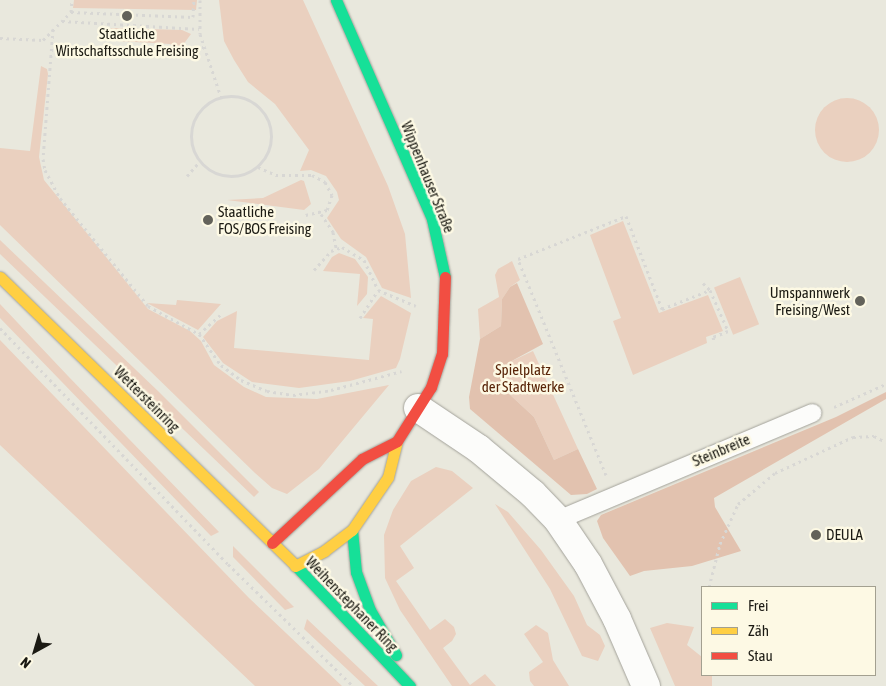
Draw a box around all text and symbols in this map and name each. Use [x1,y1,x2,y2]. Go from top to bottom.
marker: Staatliche Wirtschaftsschule Freising [121,10,133,22]
place label: Staatliche Wirtschaftsschule Freising [56,24,198,59]
street label: Wippenhauser Straße [397,119,459,235]
place label: Staatliche FOS/BOS Freising [218,202,311,237]
marker: Staatliche FOS/BOS Freising [202,214,214,226]
place label: Umspannwerk Freising/West [770,283,850,318]
marker: Umspannwerk Freising/West [854,295,866,307]
park label: Spielplatz der Stadtwerke [482,360,564,395]
street label: Wettersteinring [110,362,184,436]
street label: Steinbreite [690,430,752,470]
place label: DEULA [826,526,863,544]
marker: DEULA [810,529,822,541]
street label: Weihenstephaner Ring [302,553,402,655]
legend [701,586,876,676]
text: Frei [748,597,768,614]
text: Zäh [748,622,769,639]
north arrow [10,626,60,676]
text: Stau [748,647,773,664]
text: N [17,654,34,671]

